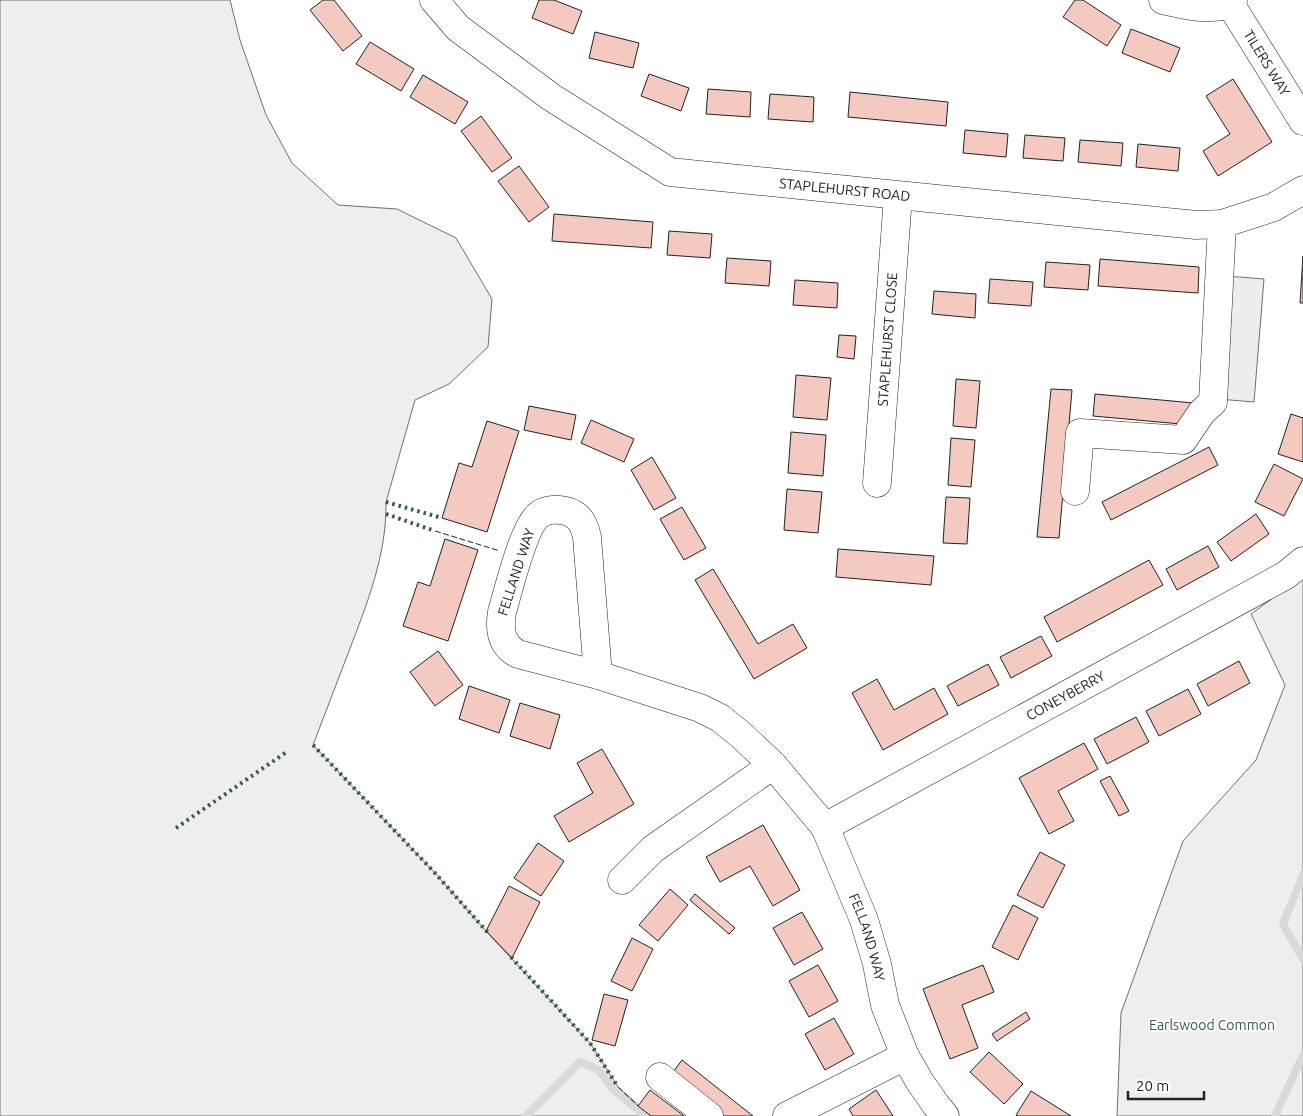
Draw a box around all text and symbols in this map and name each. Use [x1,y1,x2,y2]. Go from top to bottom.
street label: TILERS WAY [1240,27,1293,99]
street label: STAPLEHURST ROAD [778,175,911,204]
street label: STAPLEHURST CLOSE [875,272,900,407]
street label: FELLAND WAY [494,526,538,618]
street label: CONEYBERRY [1023,668,1108,724]
street label: FELLAND WAY [846,891,888,982]
park label: Earlswood Common [1149,1017,1275,1033]
scale bar [1128,1068,1204,1100]
text: 20 m [1136,1077,1169,1094]

